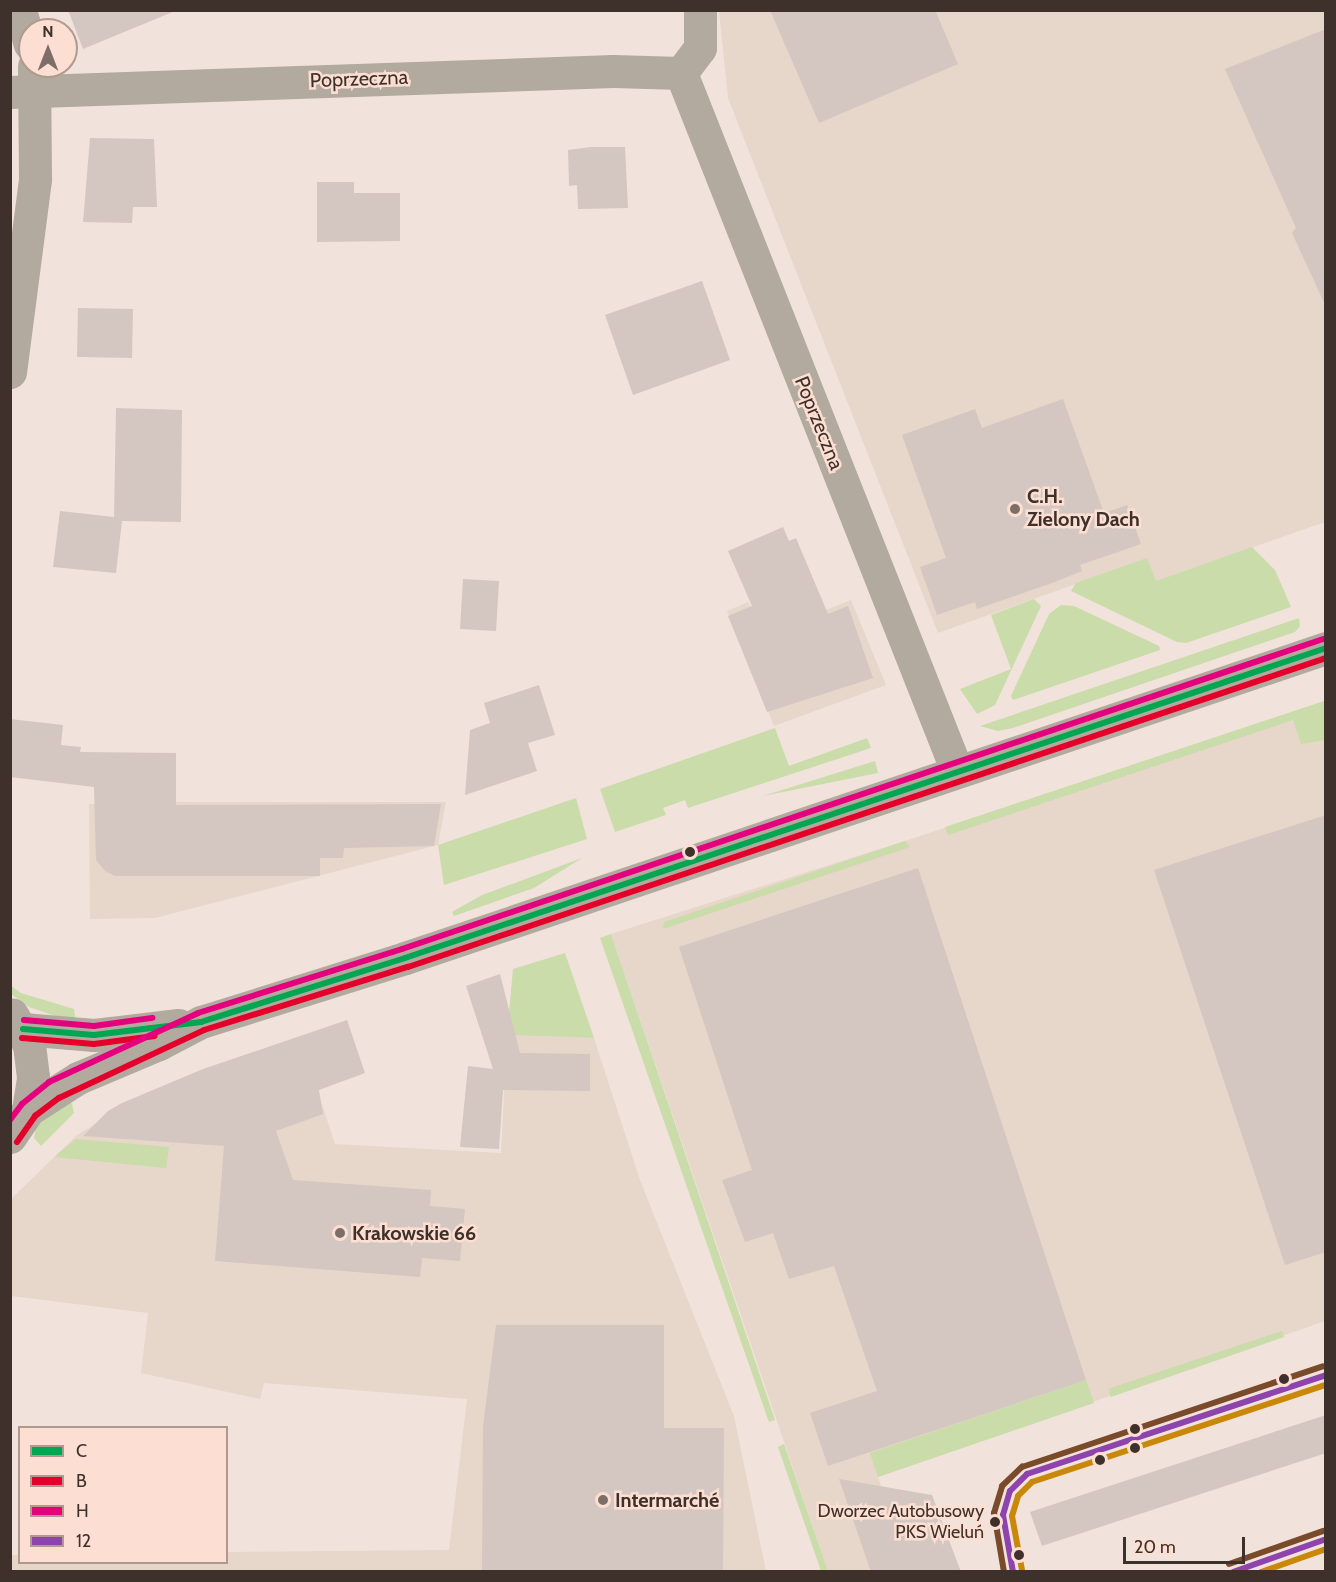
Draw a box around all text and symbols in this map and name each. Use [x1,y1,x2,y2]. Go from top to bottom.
north arrow [18,18,78,78]
text: N [42,22,54,41]
street label: Poprzeczna [309,65,409,93]
street label: Poprzeczna [789,373,849,473]
place label: C.H. Zielony Dach [1027,485,1140,532]
marker: C.H. Zielony Dach [1008,502,1022,516]
unlabelled marker [684,846,696,858]
place label: Krakowskie 66 [352,1221,476,1245]
marker: Krakowskie 66 [333,1226,347,1240]
unlabelled marker [1278,1373,1290,1385]
unlabelled marker [1129,1423,1141,1435]
legend [18,1426,228,1564]
text: C [76,1440,87,1462]
unlabelled marker [1129,1442,1141,1454]
unlabelled marker [1094,1454,1106,1466]
text: B [76,1470,87,1492]
place label: Intermarché [615,1488,719,1512]
marker: Intermarché [596,1493,610,1507]
text: H [76,1500,89,1522]
place label: Dworzec Autobusowy PKS Wieluń [818,1501,984,1544]
marker: Dworzec Autobusowy PKS Wieluń [989,1516,1001,1528]
scale bar [1126,1525,1248,1563]
text: 12 [76,1530,91,1552]
text: 20 m [1134,1536,1176,1558]
unlabelled marker [1013,1549,1025,1561]

